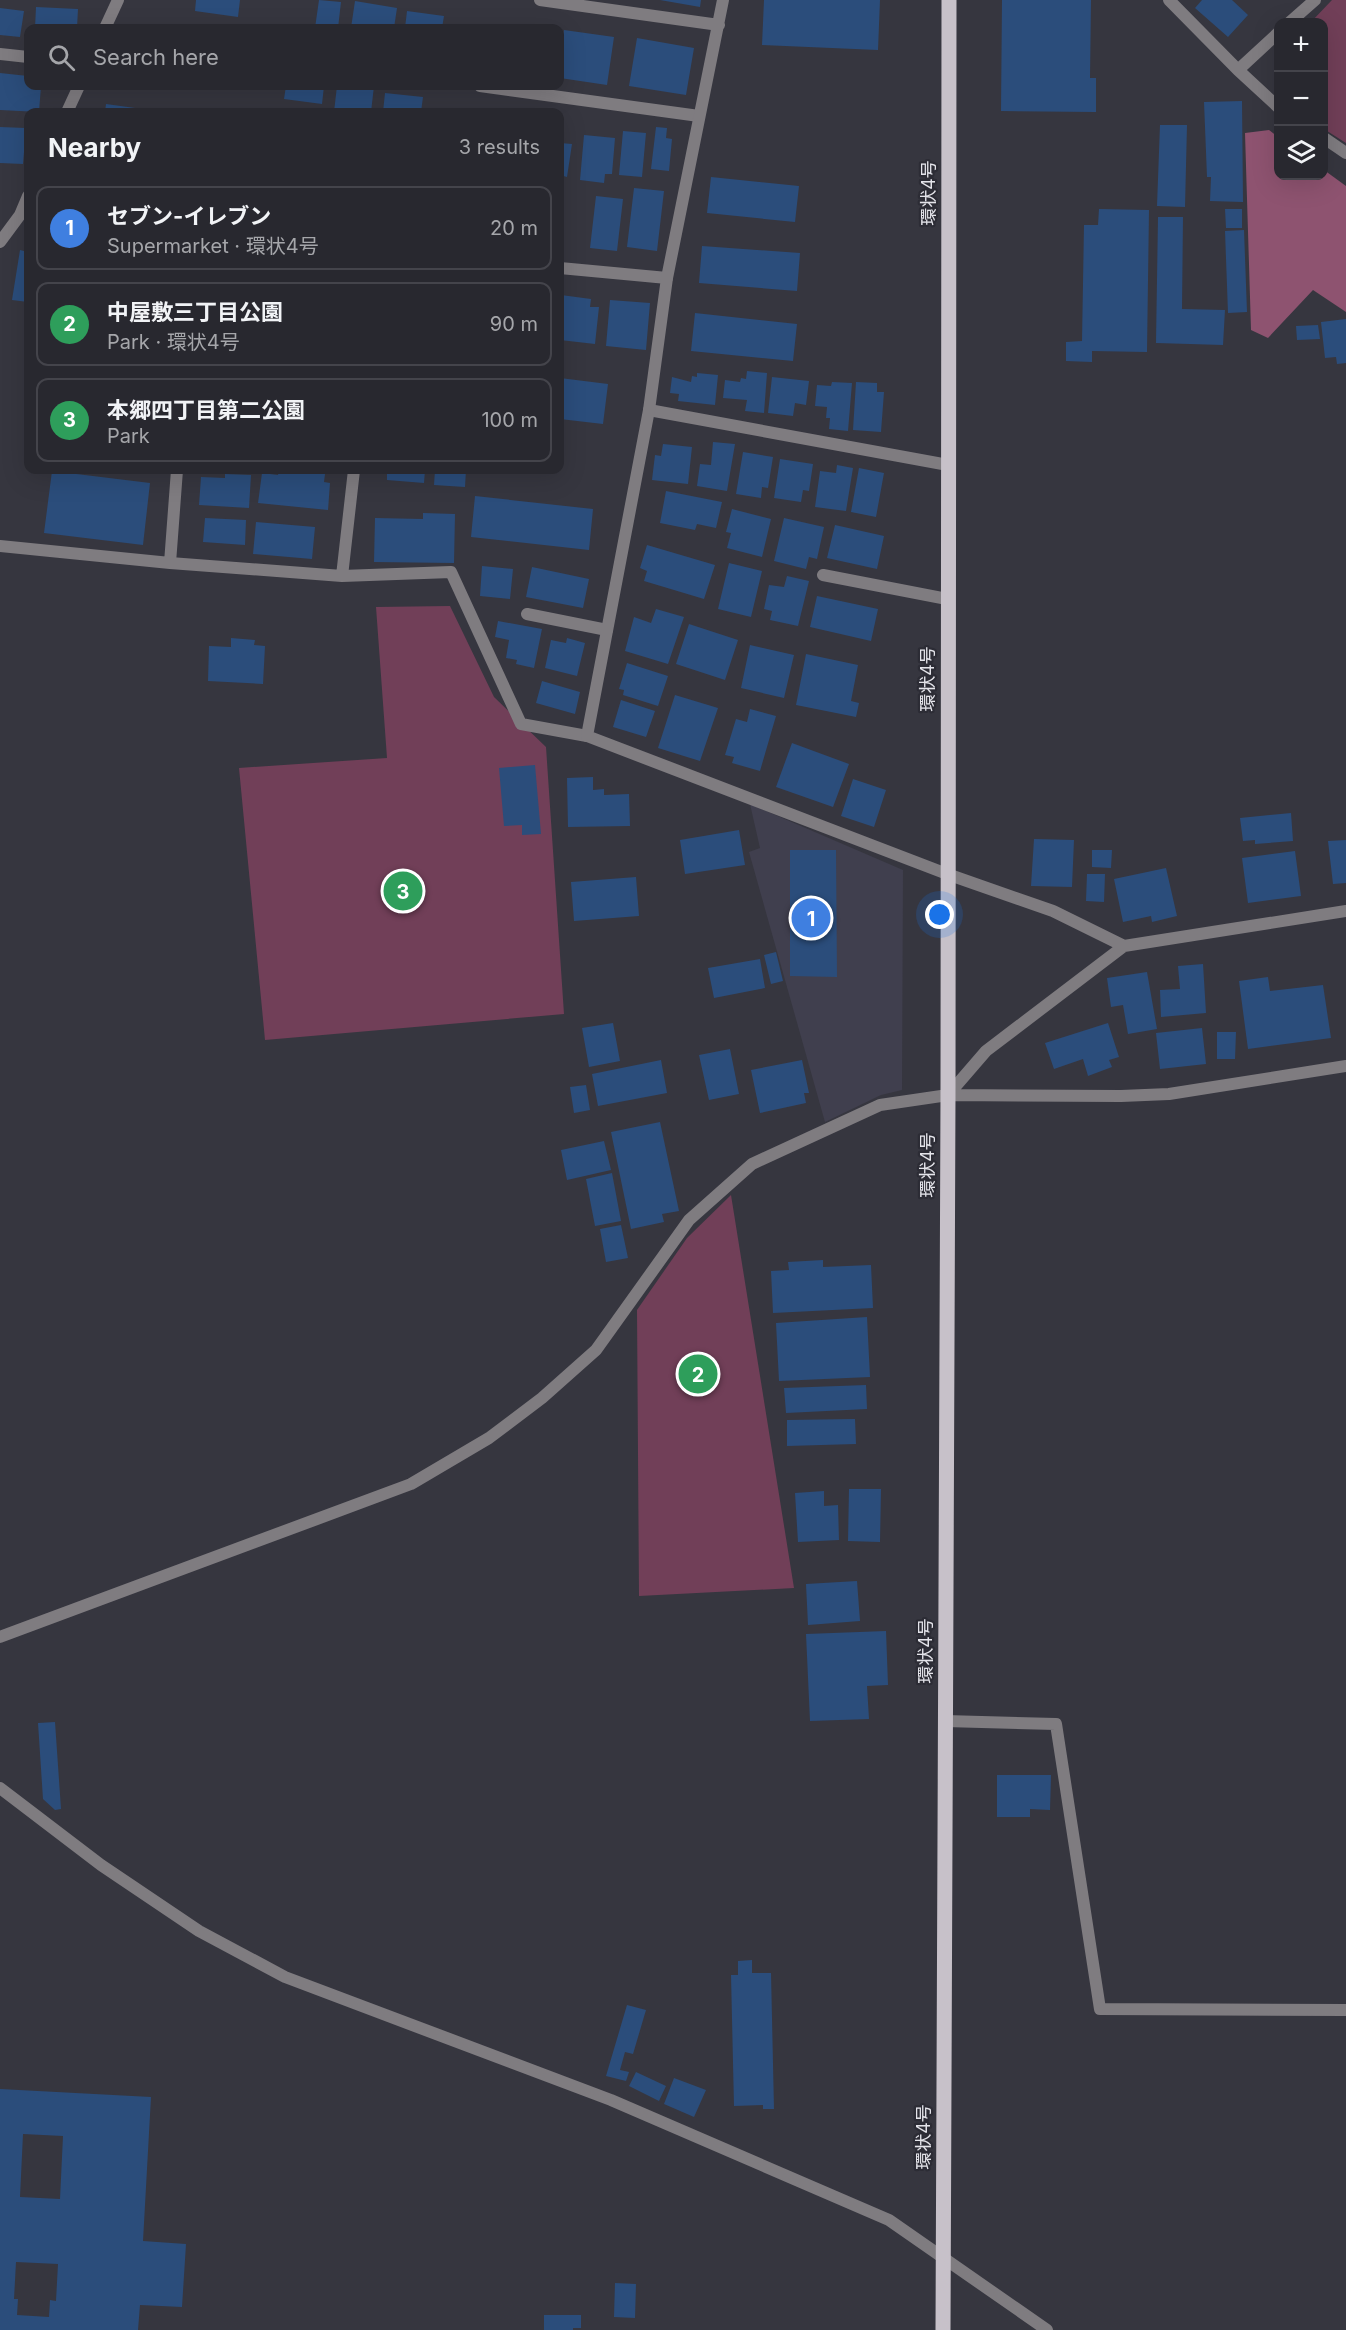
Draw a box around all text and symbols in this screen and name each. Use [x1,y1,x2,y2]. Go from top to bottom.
map controls [1274,18,1328,180]
button: + [1274,18,1328,72]
search box [24,24,564,90]
icon: search [45,41,78,74]
text: Search here [93,44,219,70]
button: − [1274,72,1328,126]
button: layers [1274,126,1328,180]
text: Nearby [48,132,141,163]
text: 3 results [459,135,540,159]
street label: 環状4号 [918,160,939,226]
text: セブン-イレブン [107,203,271,229]
text: 1 [65,216,74,240]
text: 20 m [490,216,538,240]
text: Supermarket · 環状4号 [107,234,319,258]
text: 中屋敷三丁目公園 [107,299,283,325]
text: 2 [63,312,76,336]
text: 90 m [490,312,538,336]
text: Park · 環状4号 [107,330,240,354]
text: 本郷四丁目第二公園 [107,397,305,423]
text: 3 [63,408,76,432]
text: 100 m [481,408,538,432]
text: Park [107,424,150,448]
street label: 環状4号 [917,646,938,712]
pin: 3 [384,868,422,914]
pin: 1 [792,896,830,940]
your location [925,900,954,929]
street label: 環状4号 [917,1132,938,1198]
pin: 2 [678,1352,718,1396]
street label: 環状4号 [915,1618,936,1684]
street label: 環状4号 [913,2104,934,2170]

